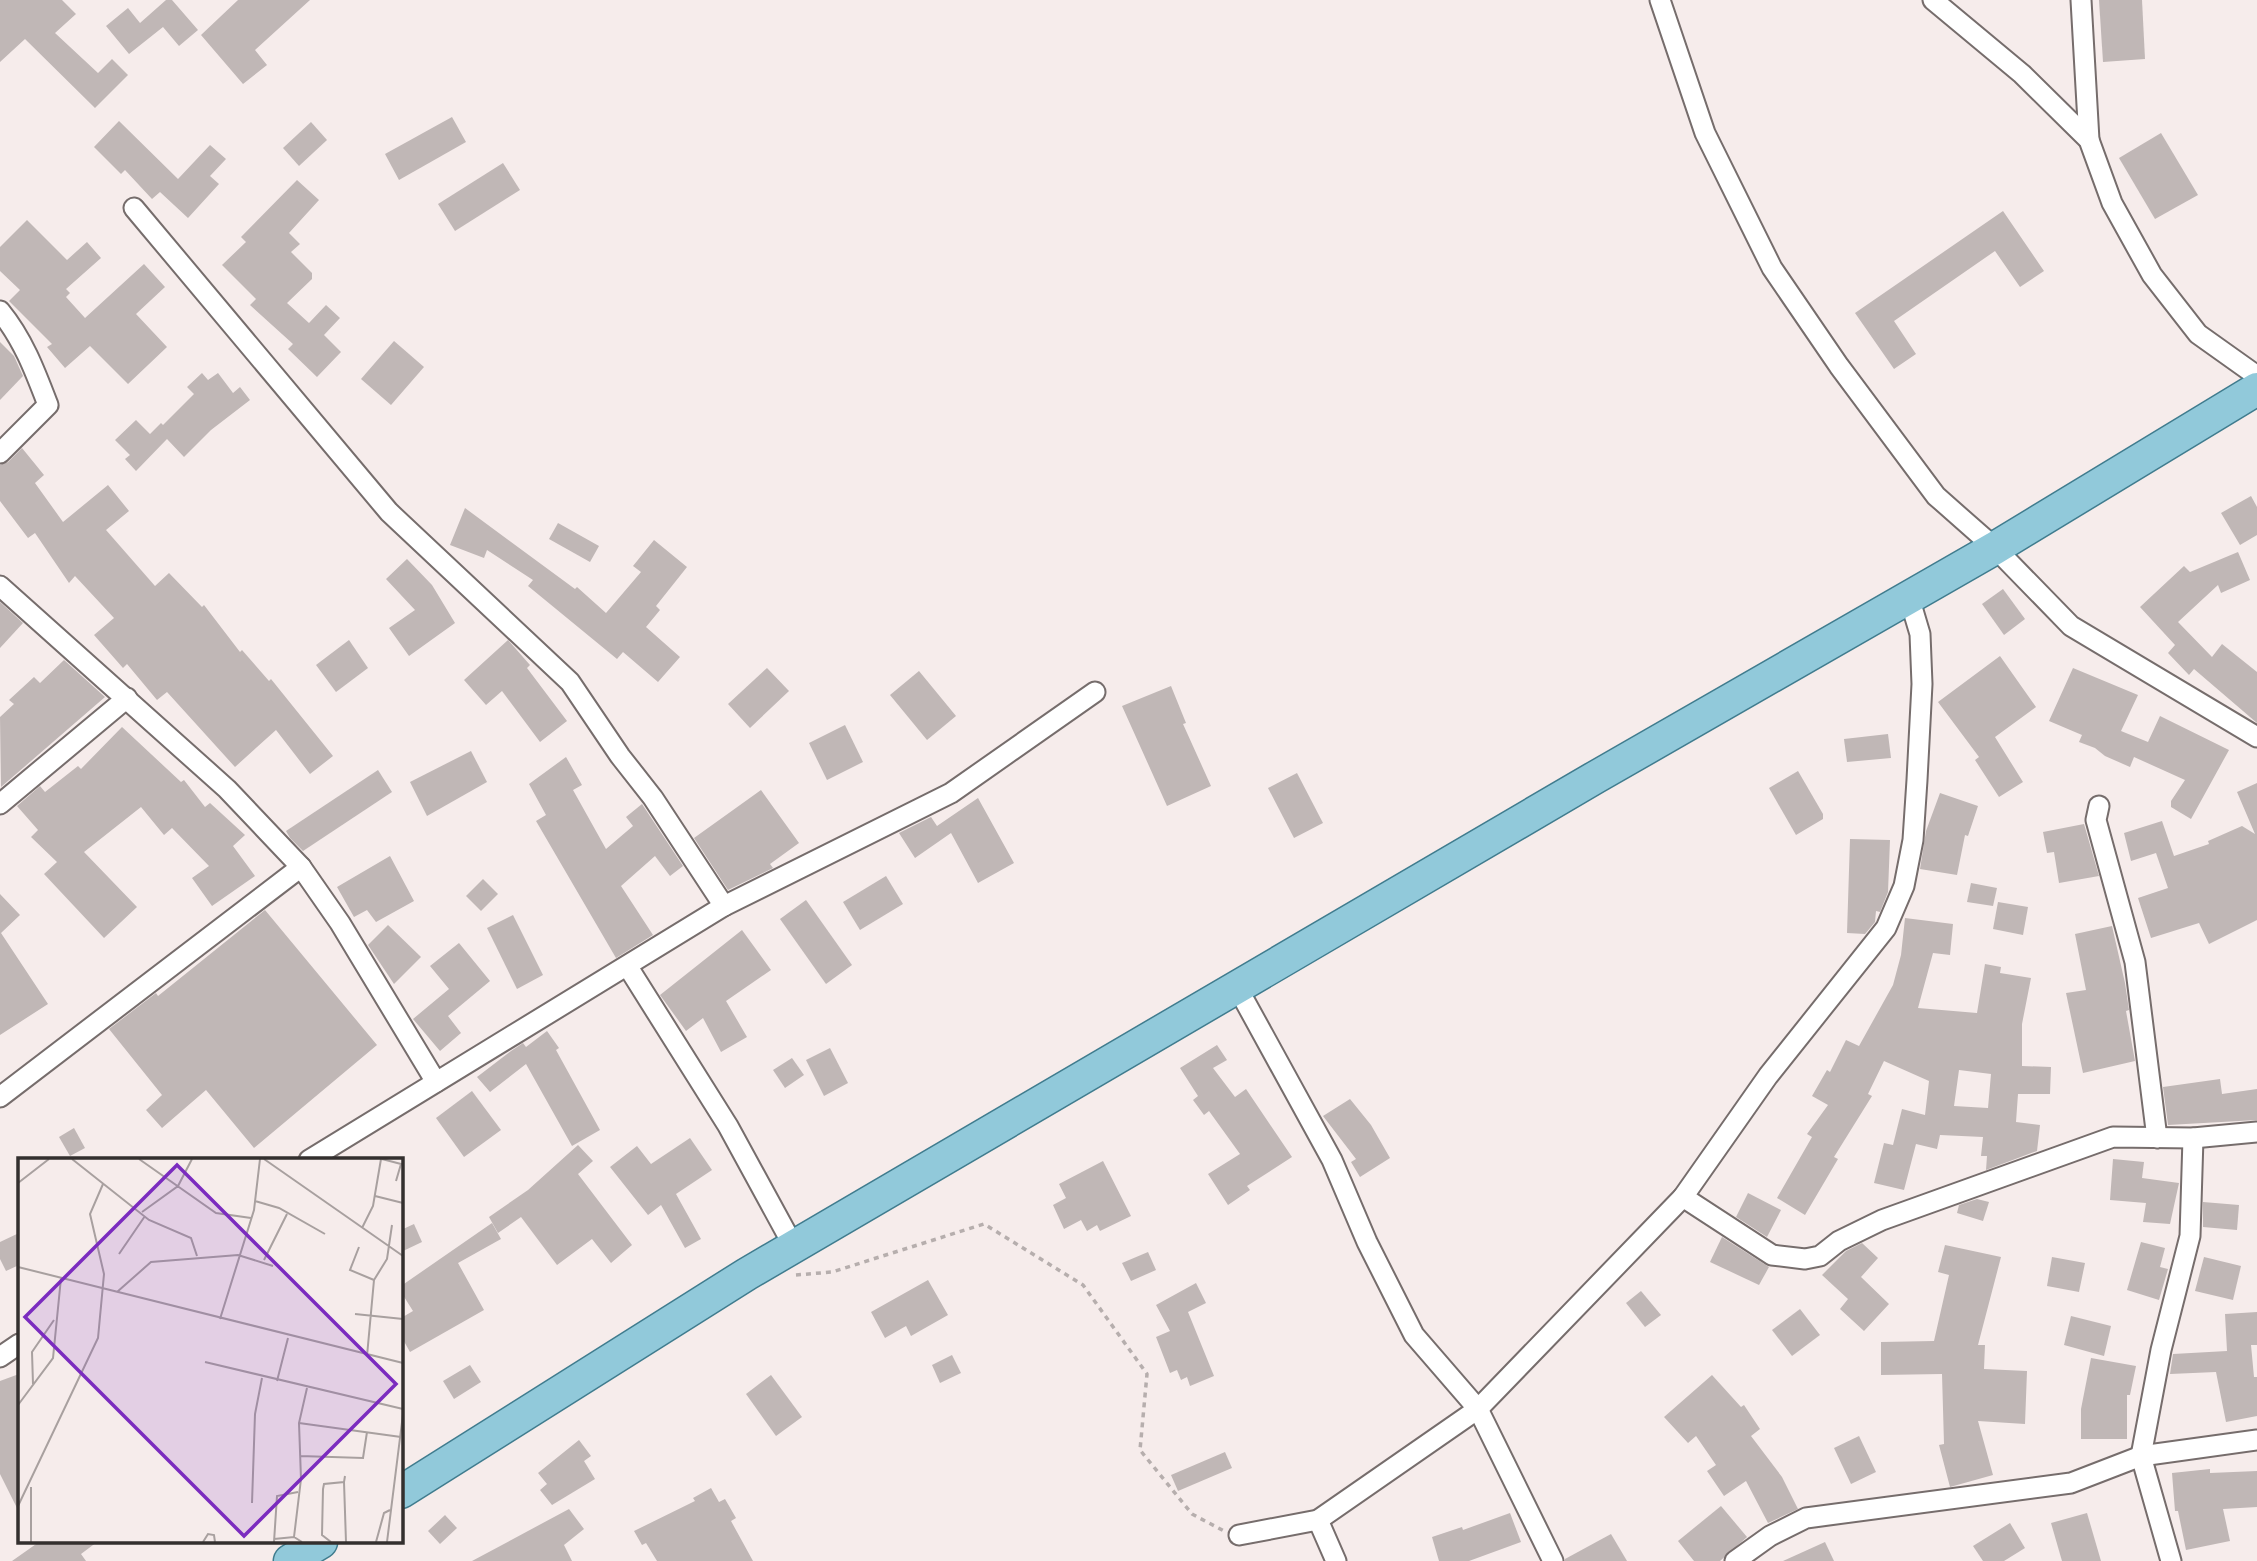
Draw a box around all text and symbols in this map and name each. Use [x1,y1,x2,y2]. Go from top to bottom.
inset map [18,1158,402,1544]

